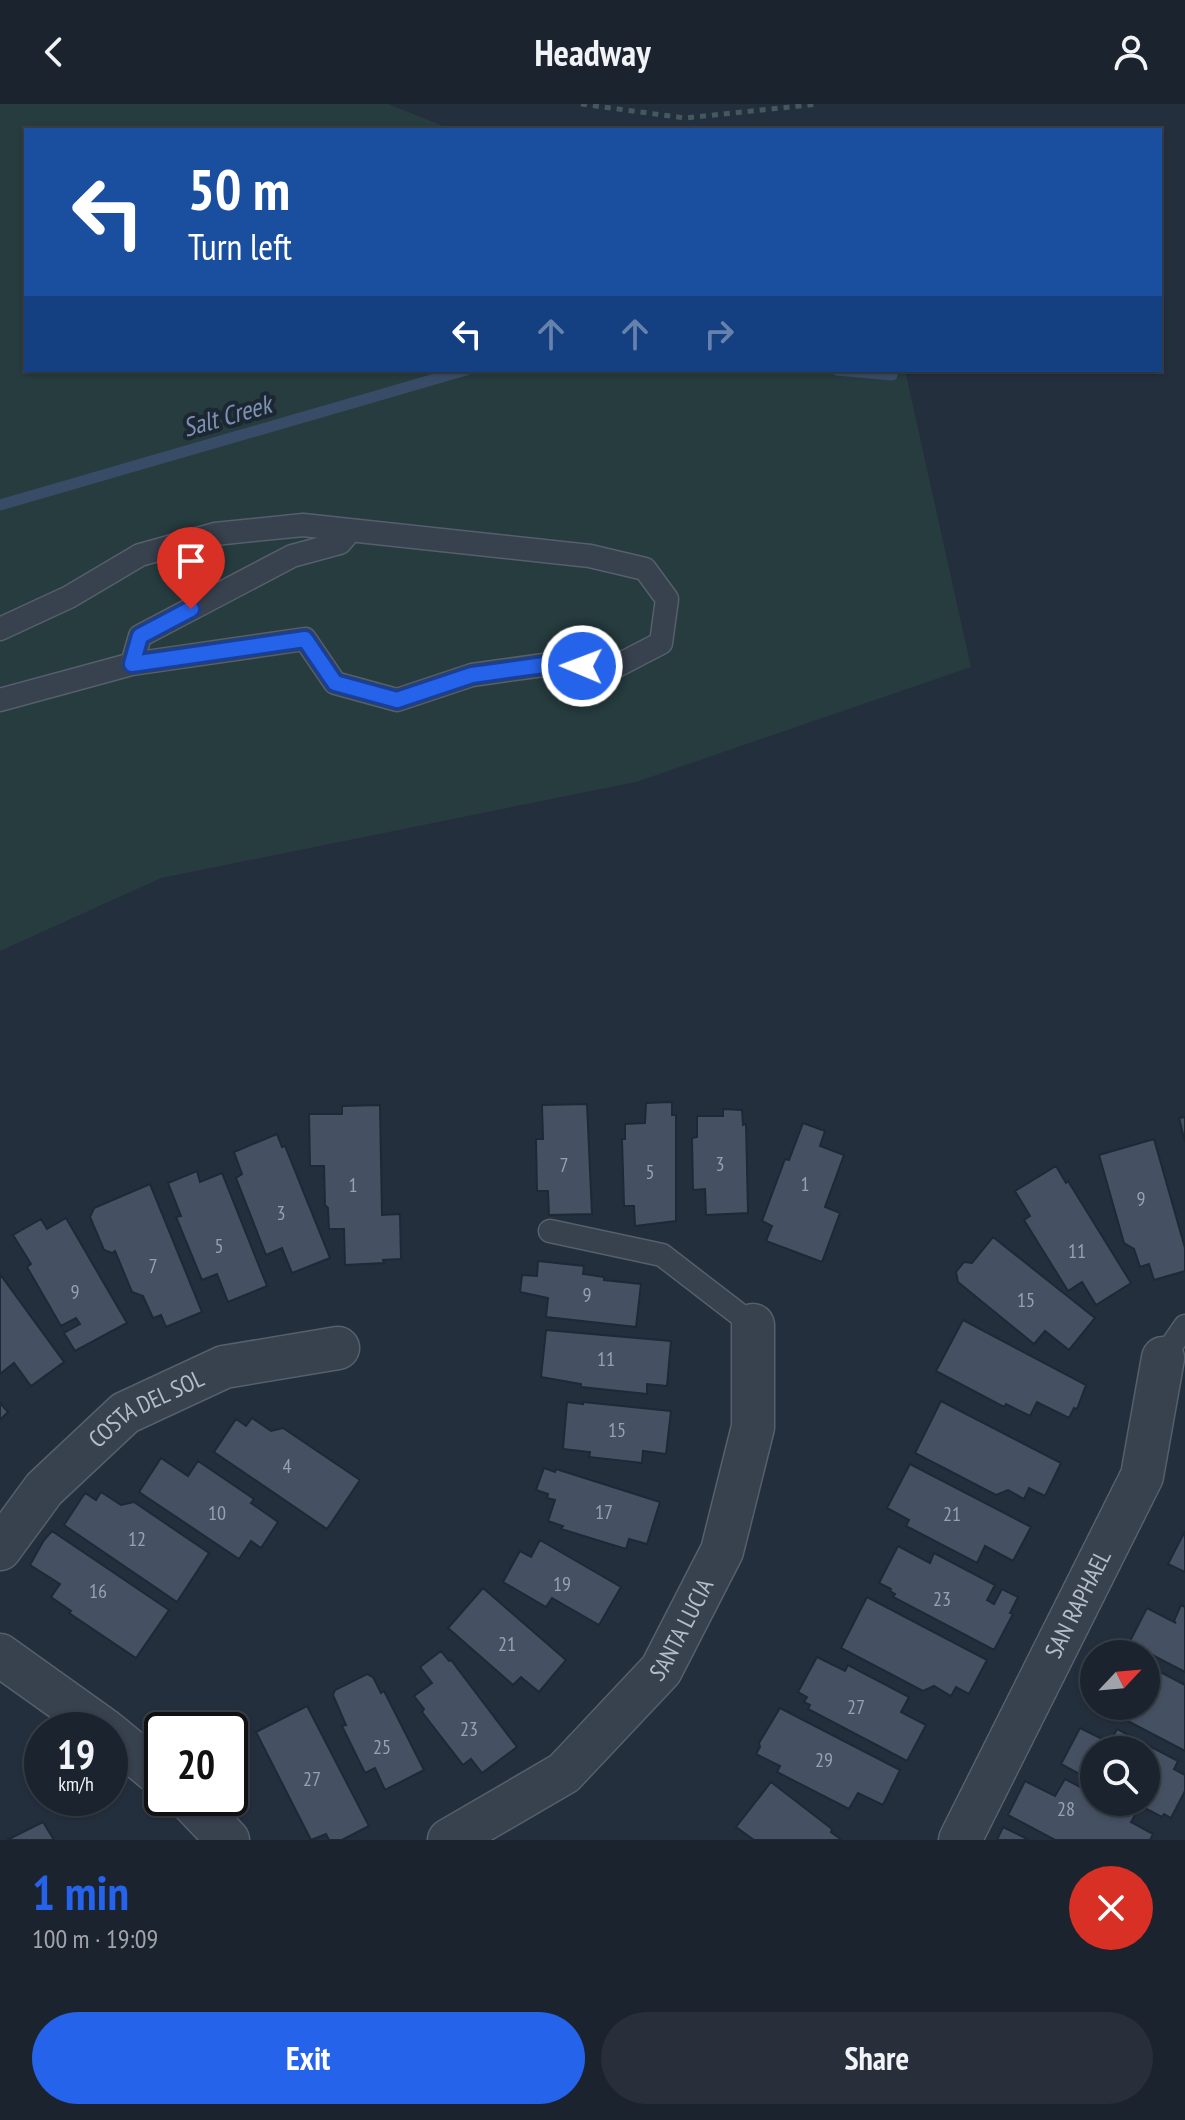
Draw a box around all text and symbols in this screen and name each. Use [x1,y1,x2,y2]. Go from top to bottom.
text: Headway [534,29,651,76]
icon: back [32,30,76,74]
icon: person [1109,30,1153,74]
text: 50 m [188,153,290,225]
icon: left [56,160,160,264]
text: Turn left [188,223,292,270]
icon: left [445,312,489,356]
icon: ahead [529,312,573,356]
icon: ahead [613,312,657,356]
icon: right [697,312,741,356]
water label: Salt Creek [179,386,278,444]
pin [157,527,225,609]
icon: arrive [169,539,213,583]
position arrow [540,624,624,708]
house number: 3 [716,1151,725,1177]
house number: 7 [560,1152,569,1178]
house number: 5 [646,1159,655,1185]
house number: 1 [801,1171,810,1197]
house number: 1 [349,1172,358,1198]
house number: 9 [1137,1186,1146,1212]
house number: 3 [277,1200,286,1226]
house number: 5 [215,1233,224,1259]
house number: 11 [1068,1238,1086,1264]
house number: 7 [149,1253,158,1279]
house number: 9 [71,1279,80,1305]
house number: 9 [583,1282,592,1308]
house number: 15 [1017,1287,1035,1313]
house number: 11 [597,1346,615,1372]
street label: COSTA DEL SOL [82,1363,209,1454]
house number: 15 [608,1417,626,1443]
house number: 4 [283,1453,292,1479]
house number: 17 [595,1499,613,1525]
house number: 10 [208,1500,226,1526]
house number: 21 [943,1501,961,1527]
house number: 12 [128,1526,146,1552]
street label: SAN RAPHAEL [1038,1544,1118,1663]
house number: 19 [553,1571,571,1597]
street label: SANTA LUCIA [643,1573,720,1687]
house number: 16 [89,1578,107,1604]
house number: 23 [933,1586,951,1612]
house number: 21 [498,1631,516,1657]
north arrow [1080,1640,1160,1720]
map controls [1080,1640,1160,1816]
house number: 27 [847,1694,865,1720]
speed limit sign: 20 [144,1712,248,1816]
house number: 23 [460,1716,478,1742]
text: 19 [57,1728,95,1780]
house number: 25 [373,1734,391,1760]
button: search [1080,1736,1160,1816]
house number: 29 [815,1747,833,1773]
house number: 27 [303,1766,321,1792]
text: km/h [58,1771,94,1797]
house number: 28 [1057,1796,1075,1822]
text: 1 min [32,1861,129,1923]
button: close [1069,1866,1153,1950]
text: 100 m · 19:09 [32,1922,158,1955]
button: Exit [32,2012,585,2104]
button: Share [601,2012,1153,2104]

